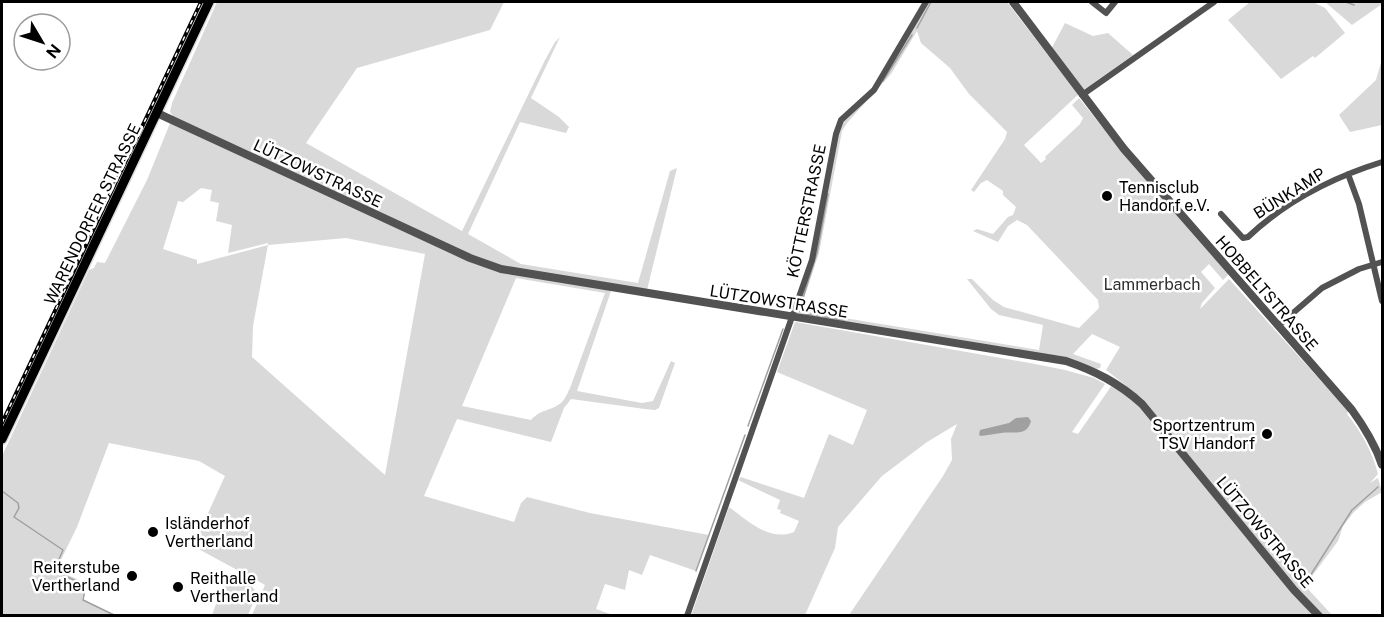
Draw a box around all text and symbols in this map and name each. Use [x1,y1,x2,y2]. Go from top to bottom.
north arrow [12,12,72,72]
text: N [42,40,65,62]
street label: WARENDORFER STRASSE [40,121,145,308]
street label: LÜTZOWSTRASSE [250,134,386,212]
street label: KÖTTERSTRASSE [782,142,830,280]
street label: BÜNKAMP [1249,163,1329,223]
place label: Tennisclub Handorf e.V. [1119,178,1210,215]
marker: Tennisclub Handorf e.V. [1100,189,1114,203]
street label: HOBBELTSTRASSE [1211,232,1322,355]
park label: Lammerbach [1104,275,1200,294]
street label: LÜTZOWSTRASSE [708,280,850,322]
place label: Sportzentrum TSV Handorf [1152,416,1255,453]
marker: Sportzentrum TSV Handorf [1260,427,1274,441]
street label: LÜTZOWSTRASSE [1212,472,1318,592]
place label: Isländerhof Vertherland [165,514,253,551]
marker: Isländerhof Vertherland [146,525,160,539]
place label: Reiterstube Vertherland [32,558,120,595]
marker: Reiterstube Vertherland [125,569,139,583]
place label: Reithalle Vertherland [190,569,278,606]
marker: Reithalle Vertherland [171,580,185,594]

